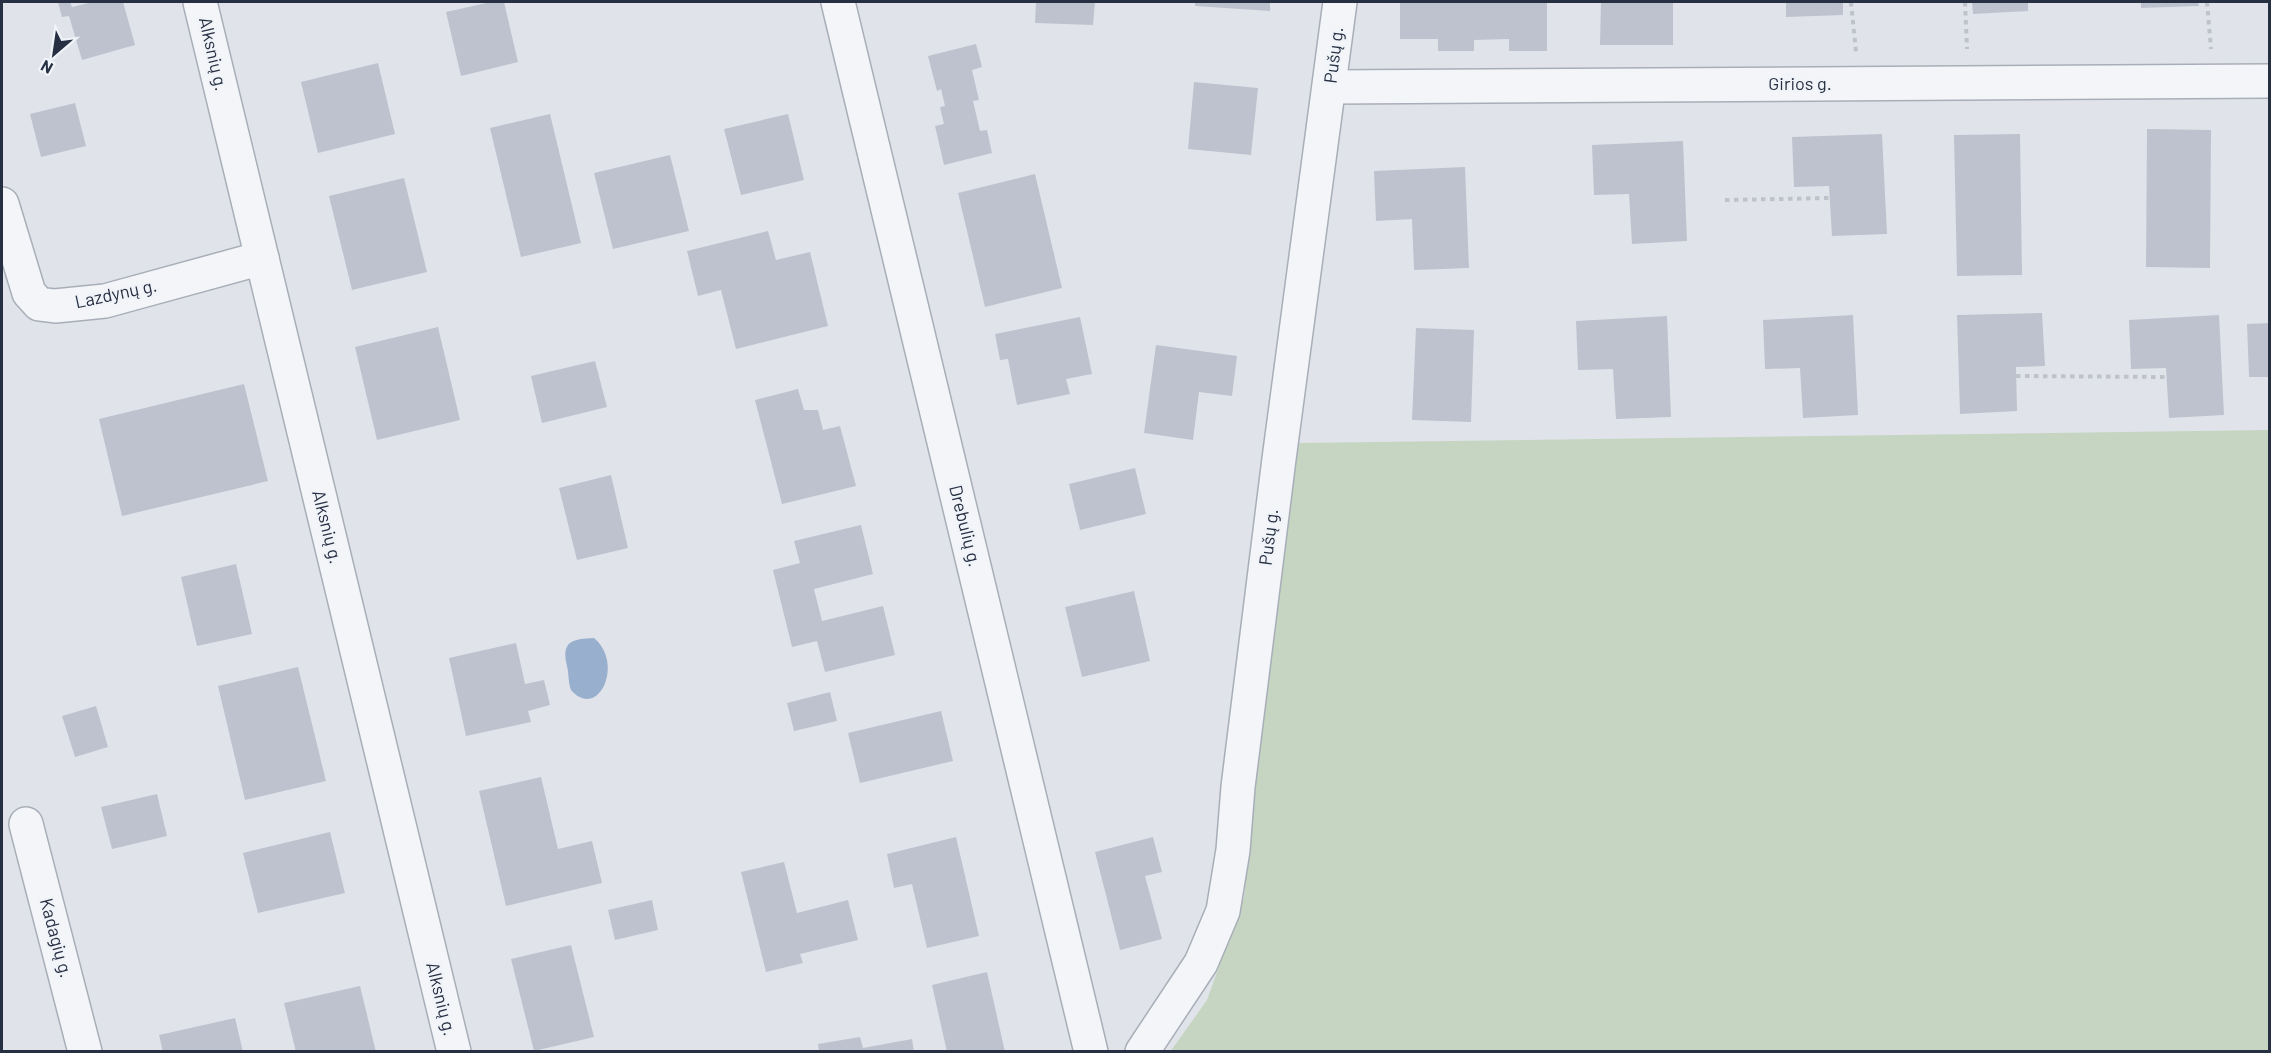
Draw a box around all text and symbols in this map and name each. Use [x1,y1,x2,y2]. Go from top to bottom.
street label: Alksnių g. [195,15,233,93]
north arrow [24,24,84,84]
street label: Pušų g. [1319,25,1347,84]
text: N [37,57,56,78]
street label: Girios g. [1768,72,1832,94]
street label: Lazdynų g. [73,274,159,312]
street label: Drebulių g. [945,483,987,569]
street label: Alksnių g. [308,488,348,566]
street label: Pušų g. [1254,507,1282,566]
street label: Kadagių g. [36,896,78,980]
street label: Alksnių g. [422,960,462,1038]

